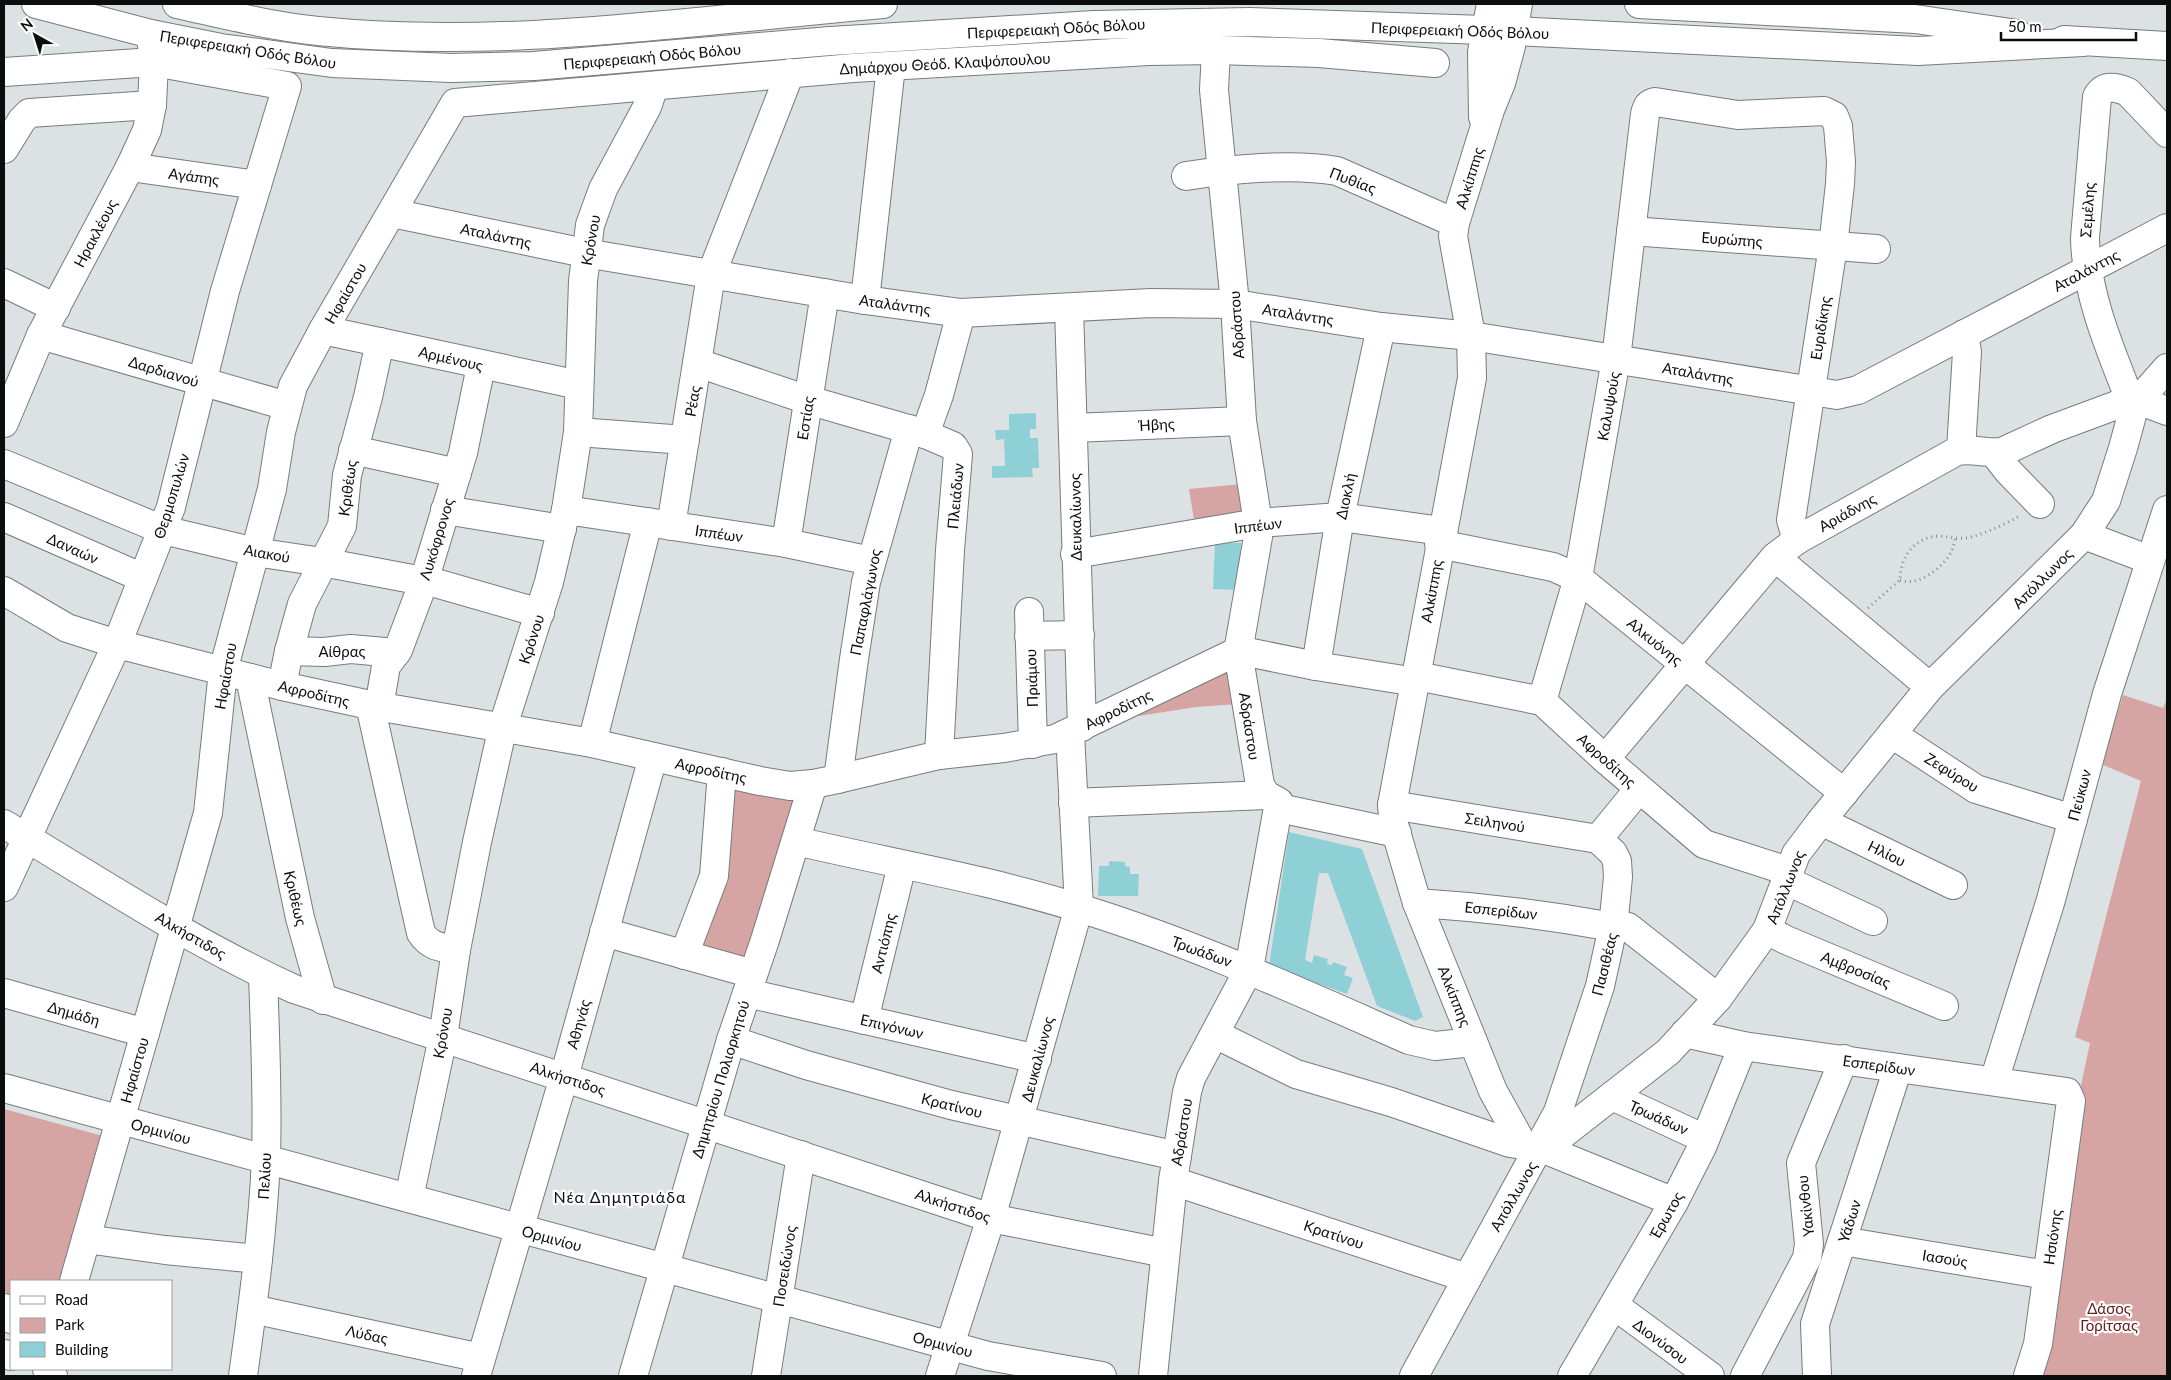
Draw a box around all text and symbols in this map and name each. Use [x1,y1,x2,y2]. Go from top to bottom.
north arrow [10,10,60,60]
scale bar [2001,10,2136,42]
street label: Περιφερειακή Οδός Βόλου [966,14,1146,42]
text: N [17,15,36,35]
text: 50 m [2008,17,2042,35]
street label: Περιφερειακή Οδός Βόλου [1371,18,1549,42]
street label: Περιφερειακή Οδός Βόλου [158,26,338,72]
street label: Περιφερειακή Οδός Βόλου [562,39,742,73]
street label: Δημάρχου Θεόδ. Κλαψόπουλου [839,48,1051,78]
street label: Αλκίππης [1451,145,1487,211]
street label: Πυθίας [1327,163,1379,197]
street label: Αγάπης [167,164,221,188]
street label: Σεμέλης [2076,182,2098,238]
street label: Ηρακλέους [70,196,120,270]
street label: Κρόνου [577,213,603,267]
street label: Αταλάντης [459,219,533,251]
street label: Ευρώπης [1701,228,1763,250]
street label: Αταλάντης [2050,245,2122,295]
street label: Ηφαίστου [320,259,370,327]
street label: Αταλάντης [858,290,932,318]
street label: Αδράστου [1225,290,1247,360]
street label: Ευριδίκης [1806,295,1834,361]
street label: Αταλάντης [1261,299,1335,329]
street label: Αρμένους [417,342,485,374]
street label: Δαρδιανού [127,352,201,390]
street label: Αταλάντης [1661,358,1735,388]
street label: Καλυψούς [1593,370,1623,442]
street label: Ρέας [680,384,704,418]
street label: Εστίας [793,395,817,441]
street label: Ήβης [1137,414,1175,434]
street label: Θερμοπυλών [149,451,193,541]
street label: Κριθέως [334,459,360,517]
street label: Πλειάδων [943,462,967,530]
street label: Διοκλή [1331,471,1359,521]
street label: Δευκαλίωνος [1065,473,1085,561]
street label: Αριάδνης [1815,489,1879,535]
street label: Λυκόφρoνος [415,496,457,582]
street label: Ιππέων [1233,513,1283,537]
street label: Ιππέων [694,521,744,545]
street label: Δαναών [45,529,102,567]
street label: Αιακού [242,540,292,566]
street label: Απόλλωνος [2008,544,2076,612]
street label: Παπαφλάγωνος [846,547,884,657]
street label: Αλκίππης [1417,558,1445,624]
street label: Κρόνου [515,612,547,666]
street label: Αλκυόνης [1624,613,1686,669]
street label: Ηφαίστου [210,641,240,711]
street label: Αίθρας [318,642,366,660]
street label: Πριάμου [1021,649,1041,707]
street label: Αφροδίτης [277,676,351,710]
street label: Αφροδίτης [1081,685,1155,733]
street label: Αδράστου [1236,691,1264,761]
street label: Αφροδίτης [1574,729,1640,791]
street label: Ζεφύρου [1922,748,1982,796]
street label: Αφροδίτης [674,754,748,786]
street label: Πεύκων [2063,767,2095,823]
street label: Σειληνού [1464,808,1526,836]
street label: Ηλίου [1865,836,1909,870]
street label: Απόλλωνος [1762,848,1808,926]
street label: Κριθέως [281,869,311,928]
street label: Εσπερίδων [1464,897,1539,923]
street label: Αλκήστιδος [153,908,229,962]
street label: Αντιόπης [867,911,899,975]
street label: Πασιθέας [1587,931,1621,997]
street label: Τρωάδων [1169,932,1235,970]
street label: Αμβροσίας [1819,947,1893,991]
street label: Αλκίππης [1435,963,1475,1029]
street label: Δημάδη [46,997,102,1029]
street label: Αθηνάς [562,997,594,1051]
street label: Δημητρίου Πολιορκητού [687,998,753,1160]
street label: Κρόνου [429,1006,455,1060]
street label: Επιγόνων [859,1010,926,1042]
street label: Δευκαλίωνος [1017,1014,1057,1104]
street label: Ηφαίστου [116,1035,152,1105]
street label: Εσπερίδων [1842,1051,1917,1079]
street label: Αλκήστιδος [528,1057,608,1099]
street label: Κρατίνου [920,1089,984,1121]
street label: Τρωάδων [1627,1096,1692,1138]
street label: Αδράστου [1167,1097,1195,1167]
street label: Ορμινίου [129,1114,193,1148]
street label: Πελίου [254,1152,274,1200]
street label: Απόλλωνος [1486,1158,1540,1234]
street label: Υακίνθου [1793,1175,1817,1237]
street label: Αλκήστιδος [913,1184,993,1226]
district label: Νέα Δημητριάδα [554,1187,686,1206]
street label: Έρωτος [1645,1188,1687,1242]
street label: Υάδων [1834,1197,1864,1245]
street label: Ησιόνης [2039,1208,2065,1266]
street label: Κρατίνου [1302,1216,1366,1252]
street label: Ορμινίου [520,1221,584,1255]
street label: Ποσειδώνος [769,1224,799,1308]
street label: Ιασούς [1921,1246,1969,1270]
legend [10,1280,172,1370]
text: Road [55,1290,88,1308]
park label: Δάσος Γορίτσας [2080,1299,2138,1334]
text: Park [55,1315,85,1333]
street label: Διονύσου [1630,1315,1692,1367]
street label: Λύδας [344,1321,390,1347]
street label: Ορμινίου [911,1327,975,1361]
text: Building [55,1340,108,1358]

